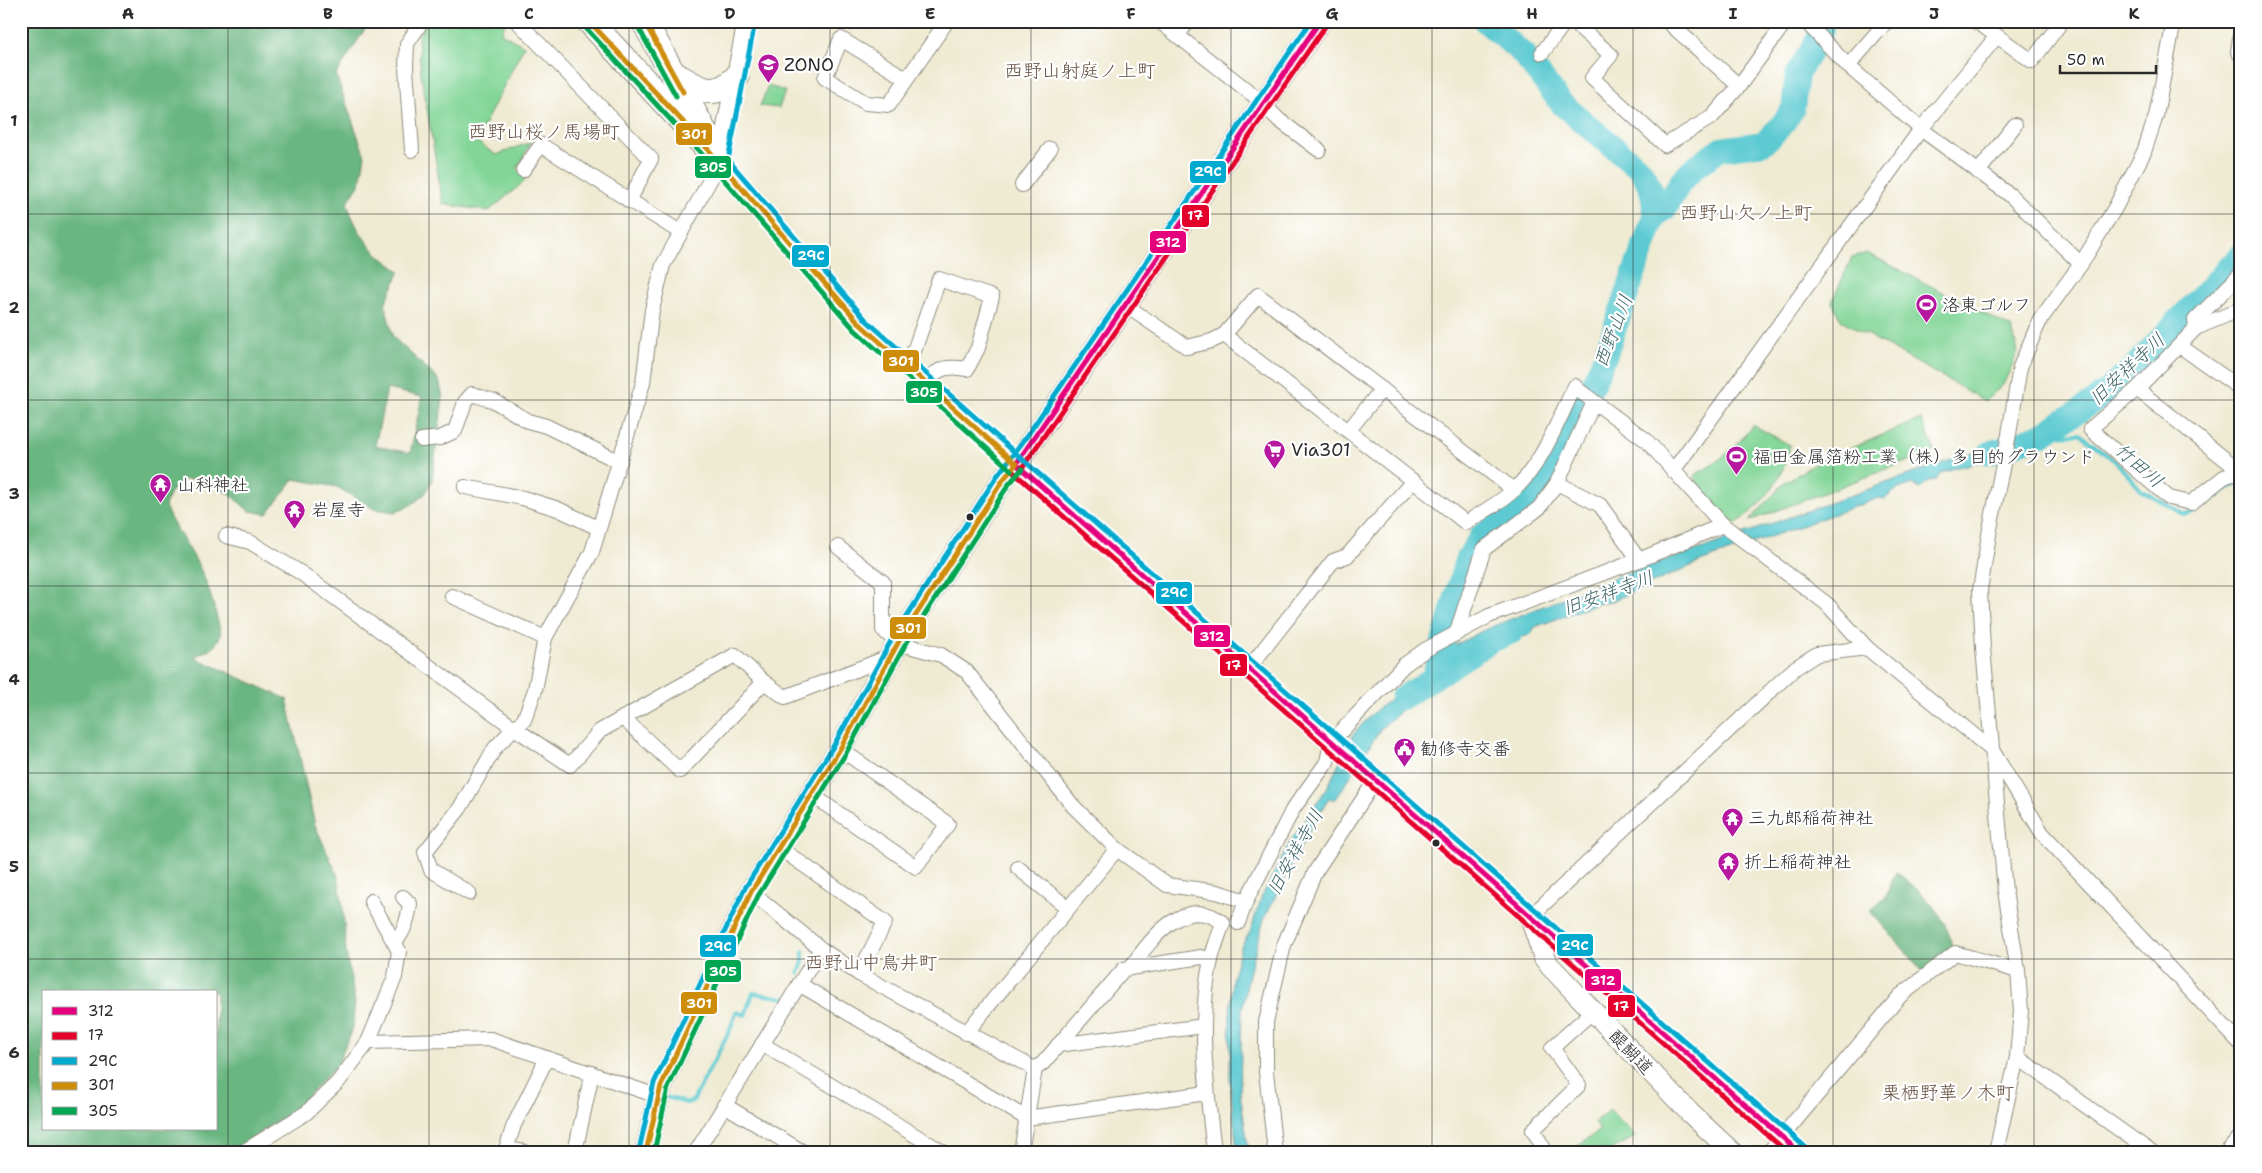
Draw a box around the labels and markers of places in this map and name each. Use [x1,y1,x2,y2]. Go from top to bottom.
school or university icon: ZONO [756,53,780,84]
place label: ZONO [784,53,834,77]
sports icon: 洛東ゴルフ [1914,293,1938,324]
place label: 洛東ゴルフ [1942,293,2031,317]
supermarket icon: Via301 [1263,438,1287,469]
place label: Via301 [1291,438,1351,462]
sports icon: 福田金属箔粉工業（株）多目的グラウンド [1725,445,1749,476]
place label: 福田金属箔粉工業（株）多目的グラウンド [1753,445,2095,469]
temple icon: 山科神社 [149,473,173,504]
place label: 山科神社 [177,473,249,497]
temple icon: 岩屋寺 [283,498,307,529]
place label: 岩屋寺 [311,498,365,522]
unlabelled marker [965,512,975,522]
public building icon: 勧修寺交番 [1392,737,1416,768]
place label: 勧修寺交番 [1420,737,1510,761]
temple icon: 三九郎稲荷神社 [1720,806,1744,837]
place label: 三九郎稲荷神社 [1748,806,1874,830]
unlabelled marker [1431,838,1441,848]
temple icon: 折上稲荷神社 [1716,850,1740,881]
place label: 折上稲荷神社 [1744,850,1852,874]

